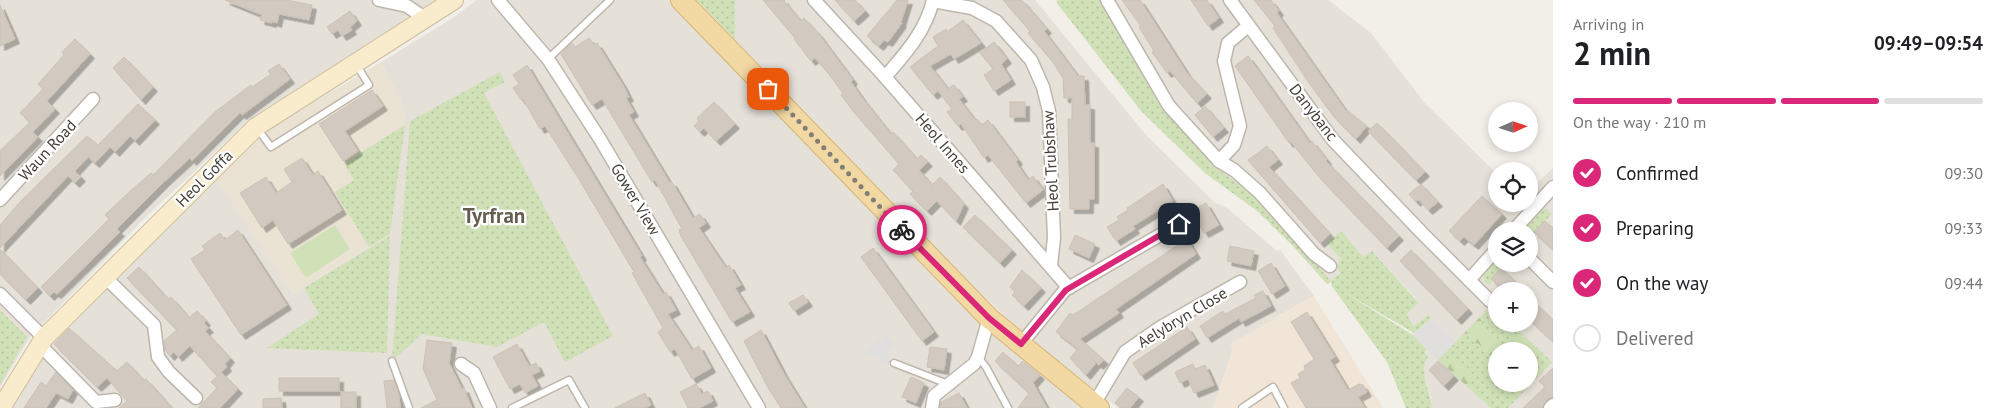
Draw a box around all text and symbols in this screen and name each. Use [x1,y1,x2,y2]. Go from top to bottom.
text: Arriving in [1573,14,1644,34]
text: 09:49–09:54 [1874,31,1983,55]
text: 2 min [1573,32,1651,74]
pin [747,68,789,110]
icon: bag [754,75,782,103]
street label: Danybanc [1285,79,1343,145]
north arrow [1488,102,1538,152]
map controls [1488,102,1538,392]
street label: Heol Innes [911,109,975,177]
street label: Heol Trubshaw [1037,110,1063,212]
text: On the way · 210 m [1573,112,1706,132]
street label: Waun Road [14,115,80,185]
street label: Heol Goffa [171,145,237,211]
street label: Gower View [607,159,665,239]
icon: check [1573,159,1601,187]
text: Confirmed [1616,161,1699,185]
button: locate [1488,162,1538,212]
text: 09:30 [1945,163,1983,183]
district label: Tyrfran [463,202,525,229]
pin [1158,203,1200,245]
courier [877,205,927,255]
icon: home [1165,210,1193,238]
icon: check [1573,214,1601,242]
icon: bike [888,216,916,244]
text: Preparing [1616,216,1694,240]
text: 09:33 [1945,218,1983,238]
button: layers [1488,222,1538,272]
icon: check [1573,269,1601,297]
text: On the way [1616,271,1708,295]
text: 09:44 [1945,273,1983,293]
street label: Aelybryn Close [1133,282,1231,352]
button: + [1488,282,1538,332]
text: Delivered [1616,326,1694,350]
button: − [1488,342,1538,392]

